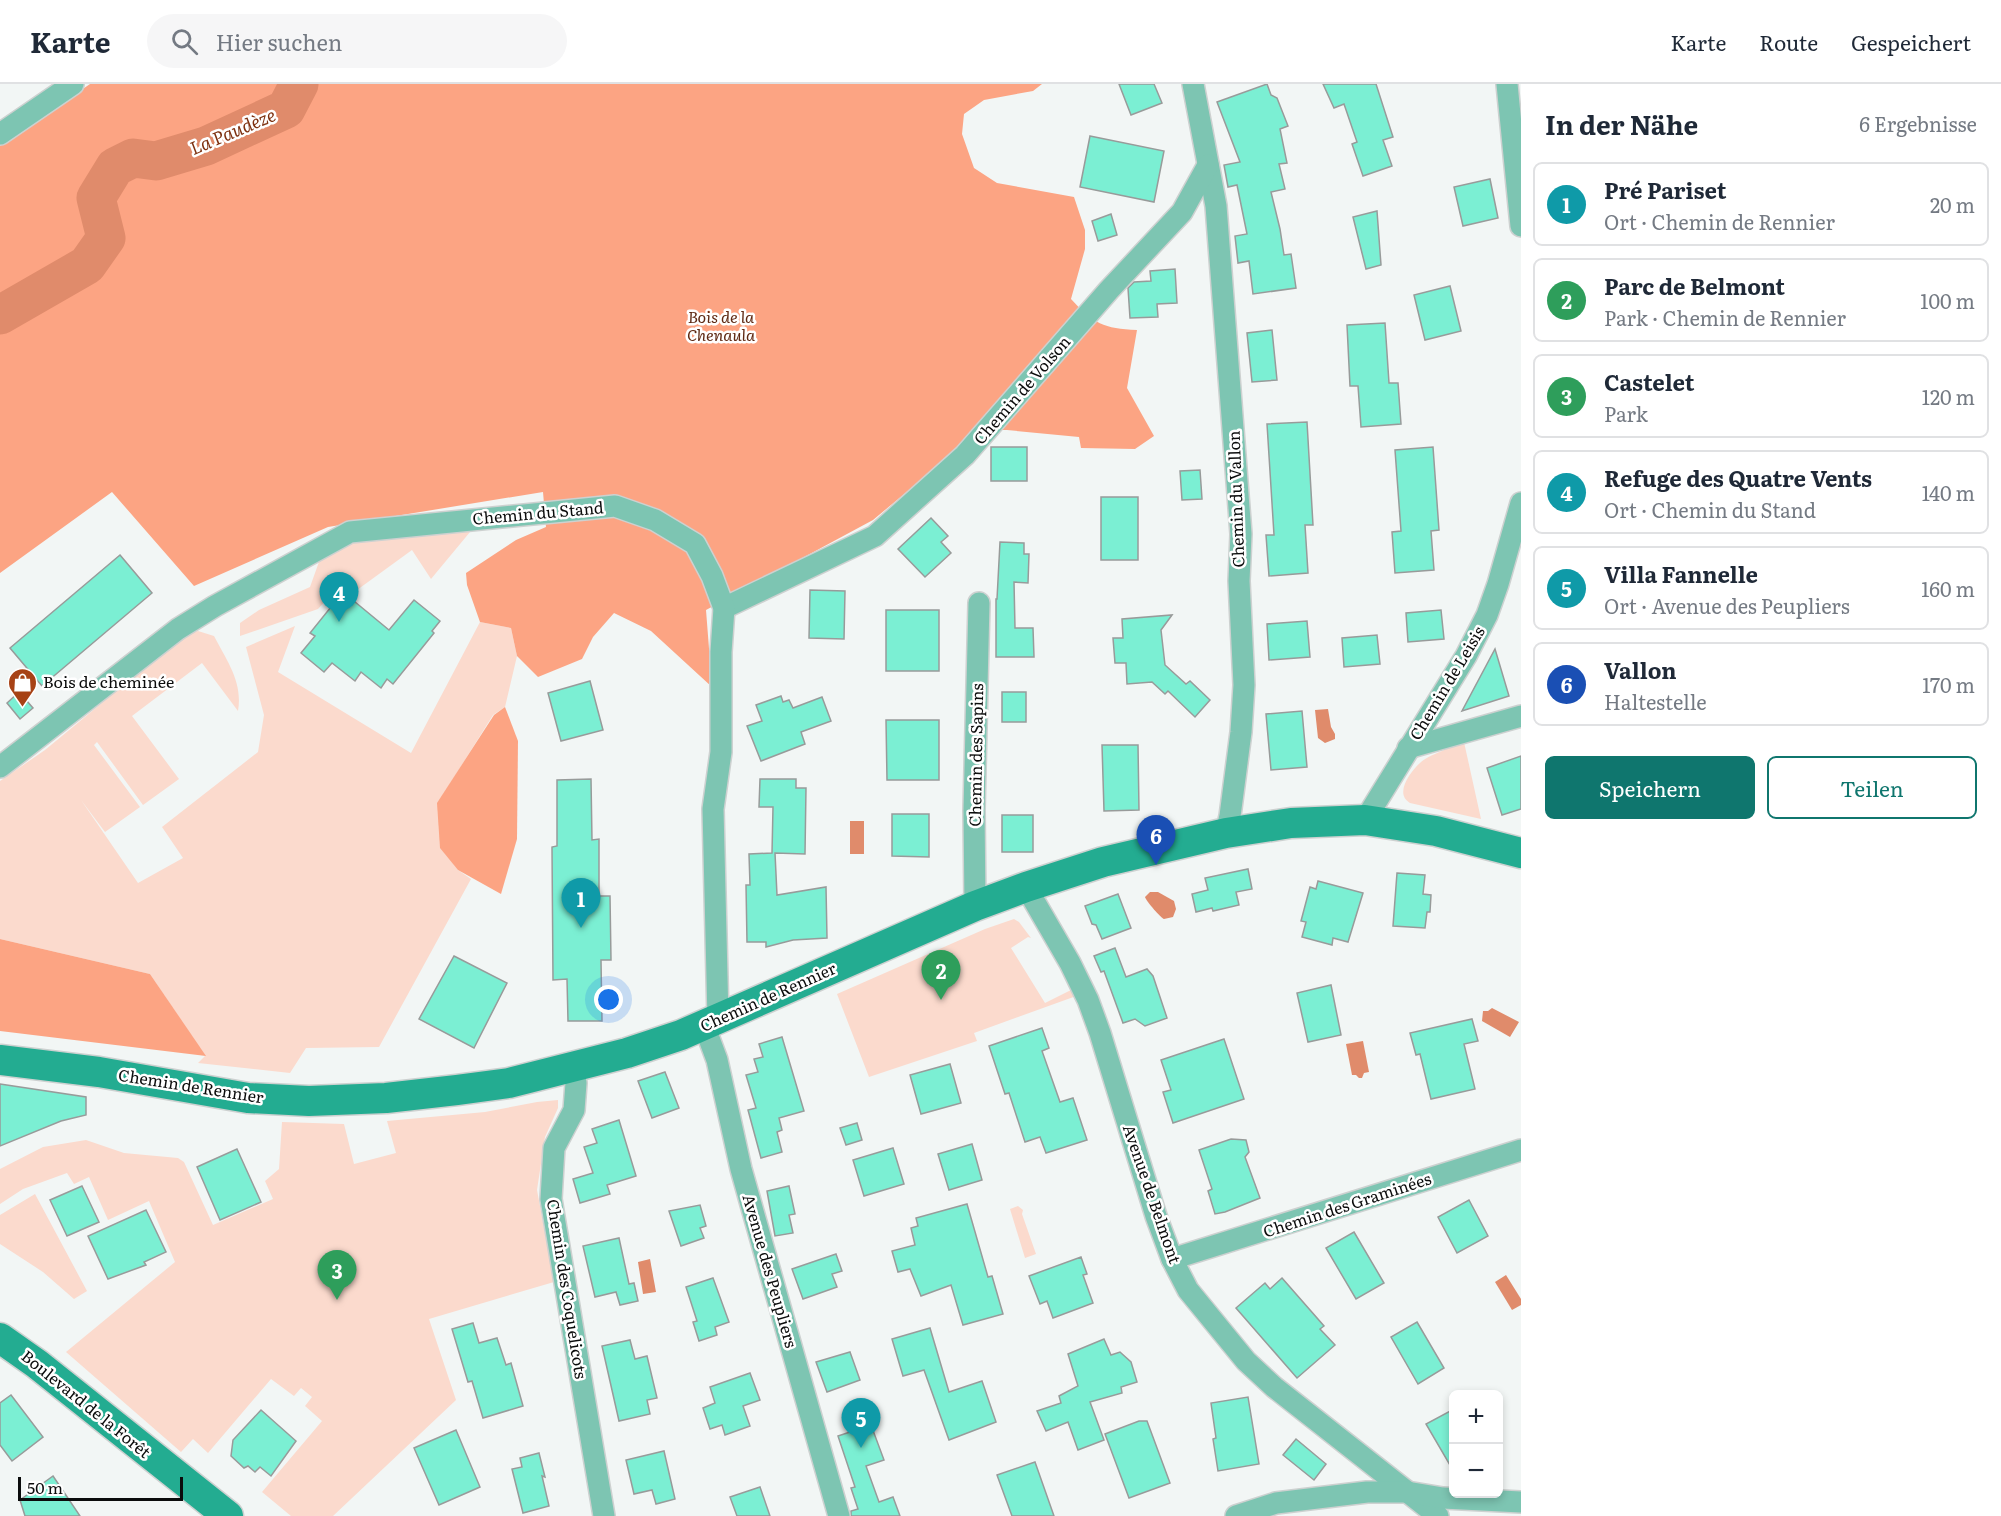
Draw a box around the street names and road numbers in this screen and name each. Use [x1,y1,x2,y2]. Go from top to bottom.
street label: Chemin de Volson [967,329,1076,449]
street label: Chemin du Vallon [1221,430,1249,568]
street label: Chemin du Stand [471,494,605,530]
street label: Chemin de Leisis [1403,621,1490,744]
street label: Chemin des Sapins [962,683,988,827]
street label: Chemin de Rennier [696,955,840,1037]
street label: Chemin de Rennier [117,1062,266,1108]
street label: Avenue de Belmont [1118,1121,1188,1267]
street label: Chemin des Graminées [1260,1166,1434,1243]
street label: Avenue des Peupliers [738,1191,804,1350]
street label: Chemin des Coquelicots [542,1197,594,1380]
street label: Boulevard de la Forêt [17,1344,157,1463]

